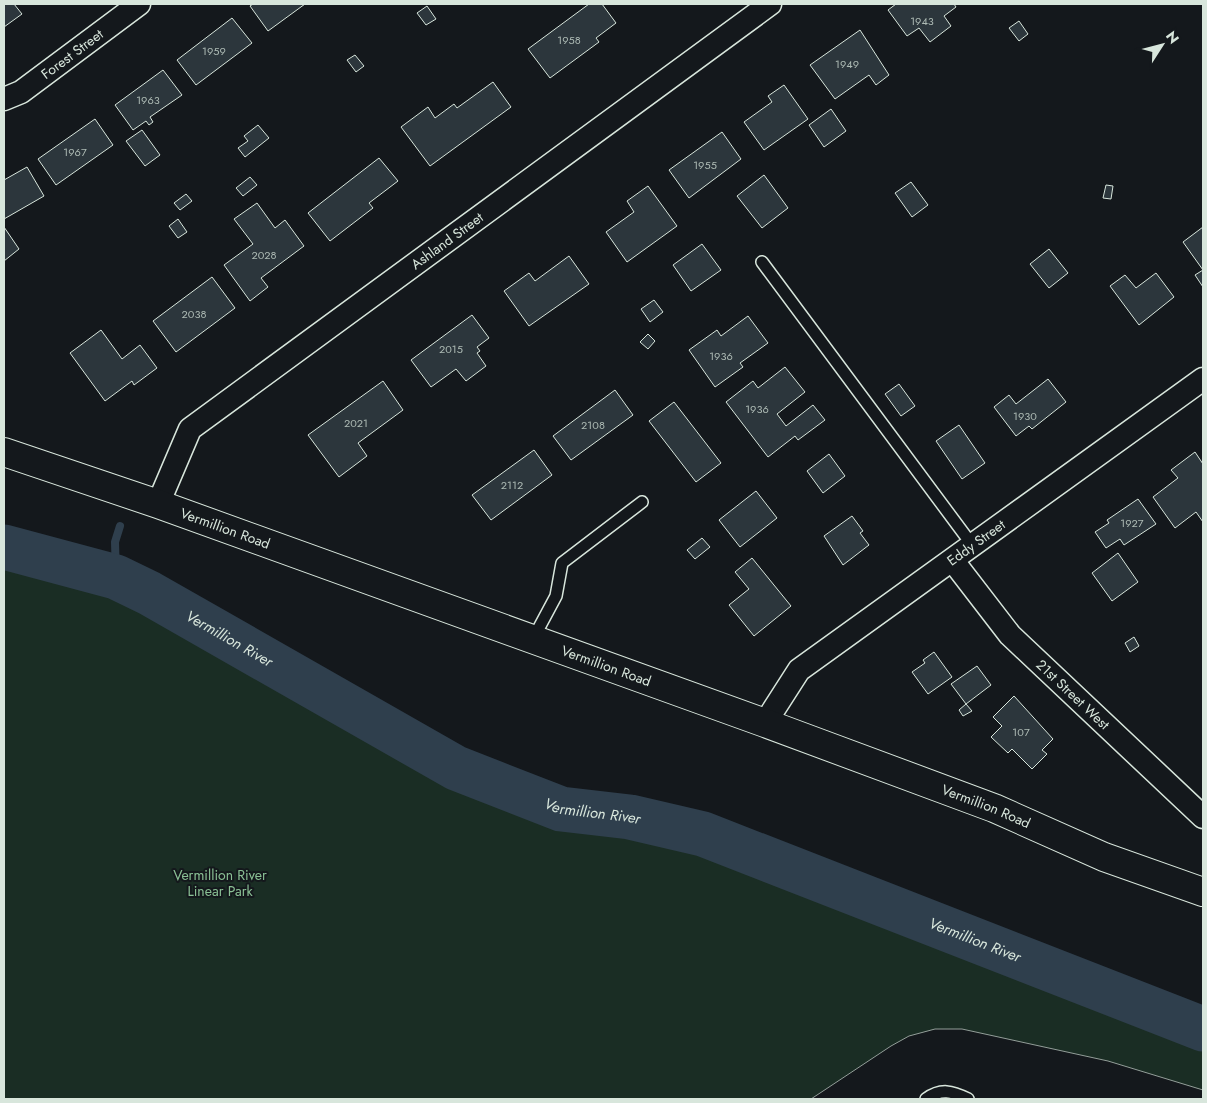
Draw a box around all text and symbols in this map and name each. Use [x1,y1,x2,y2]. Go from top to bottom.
house number: 1943 [910,13,934,29]
north arrow [1137,20,1187,70]
street label: Forest Street [37,24,108,84]
text: N [1161,27,1184,48]
house number: 1958 [557,32,581,48]
house number: 1959 [202,43,226,59]
house number: 1949 [835,56,859,72]
house number: 1963 [136,92,160,108]
house number: 1967 [63,144,87,160]
house number: 1955 [693,157,717,173]
street label: Ashland Street [407,207,488,274]
house number: 2028 [251,247,277,263]
house number: 2038 [182,306,206,322]
house number: 2015 [439,341,463,357]
house number: 1936 [709,348,733,364]
house number: 1936 [745,401,769,417]
house number: 1930 [1013,408,1037,424]
house number: 2021 [344,415,368,431]
house number: 2108 [581,417,605,433]
house number: 2112 [501,477,523,493]
street label: Vermillion Road [177,503,273,554]
street label: Eddy Street [943,514,1010,570]
house number: 1927 [1120,515,1144,531]
water label: Vermillion River [182,605,278,673]
street label: Vermillion Road [558,640,654,691]
street label: 21st Street West [1032,655,1115,734]
house number: 107 [1012,724,1030,740]
street label: Vermillion Road [939,779,1034,833]
water label: Vermillion River [541,792,644,830]
park label: Vermillion River Linear Park [173,865,267,901]
water label: Vermillion River [926,912,1025,968]

